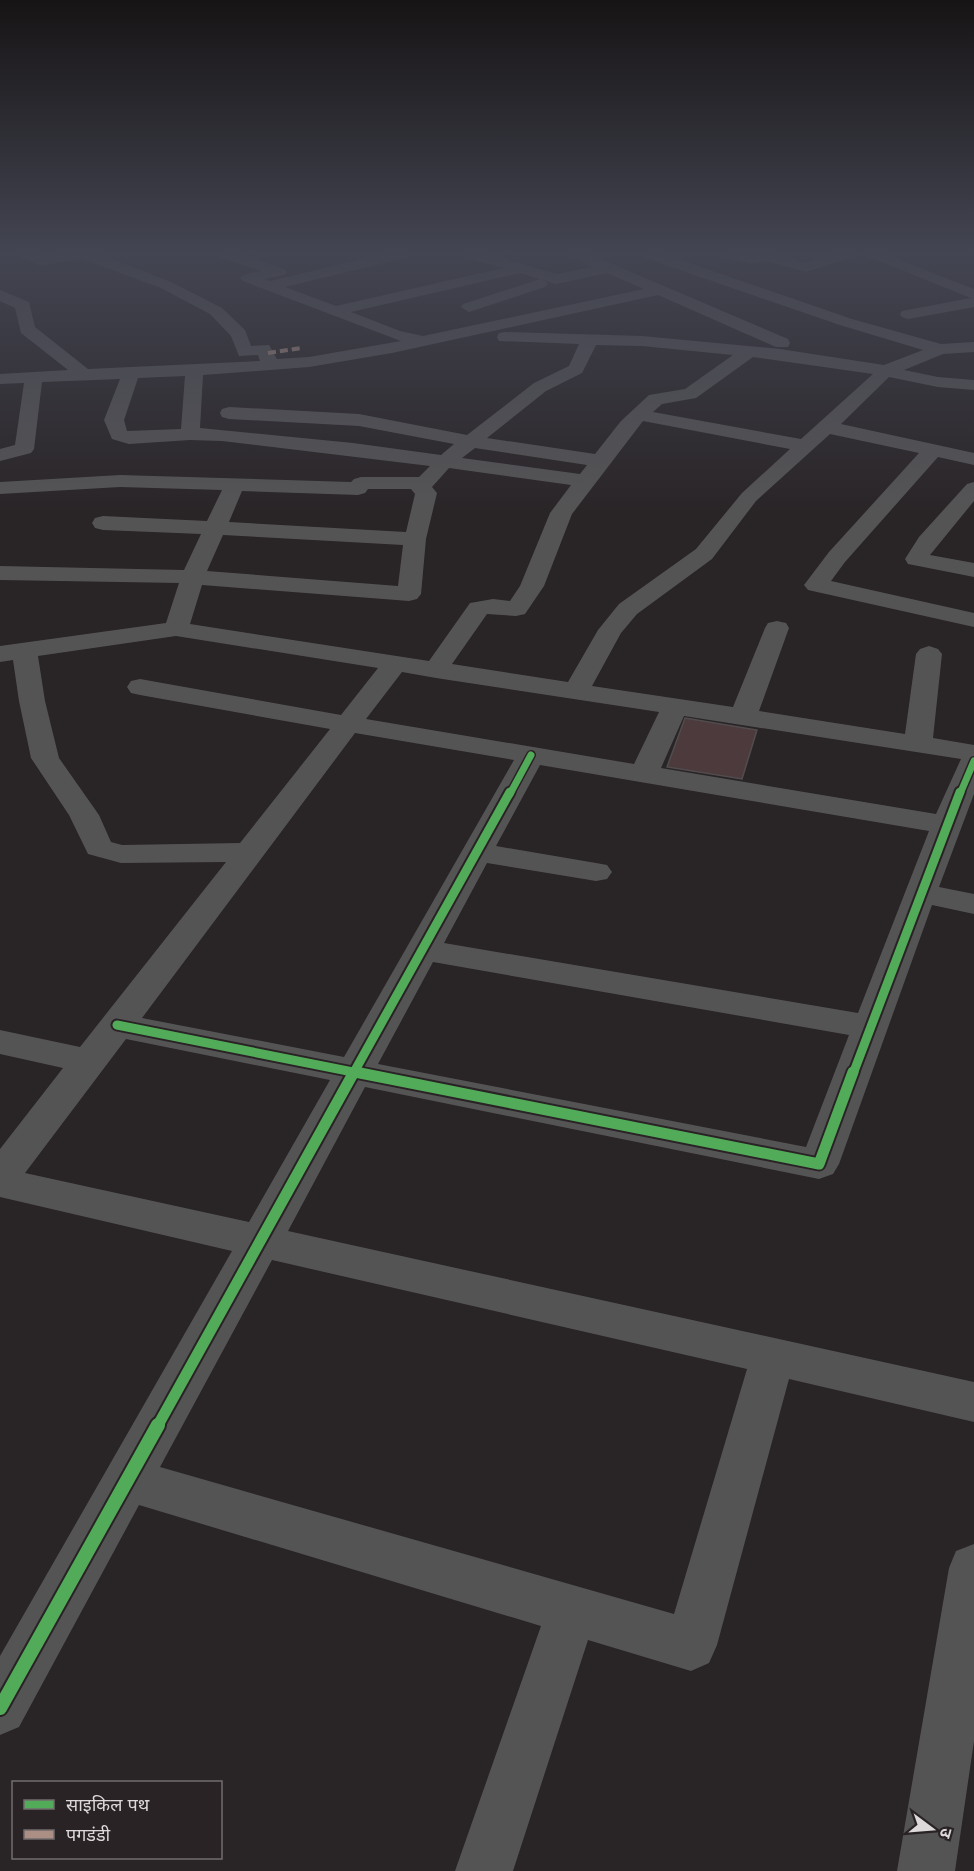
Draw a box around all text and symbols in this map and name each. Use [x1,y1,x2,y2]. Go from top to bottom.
legend [12,1781,222,1859]
text: साइकिल पथ [66,1794,150,1815]
north arrow [902,1799,962,1859]
text: पगडंडी [66,1824,111,1845]
text: उ [935,1826,957,1841]

